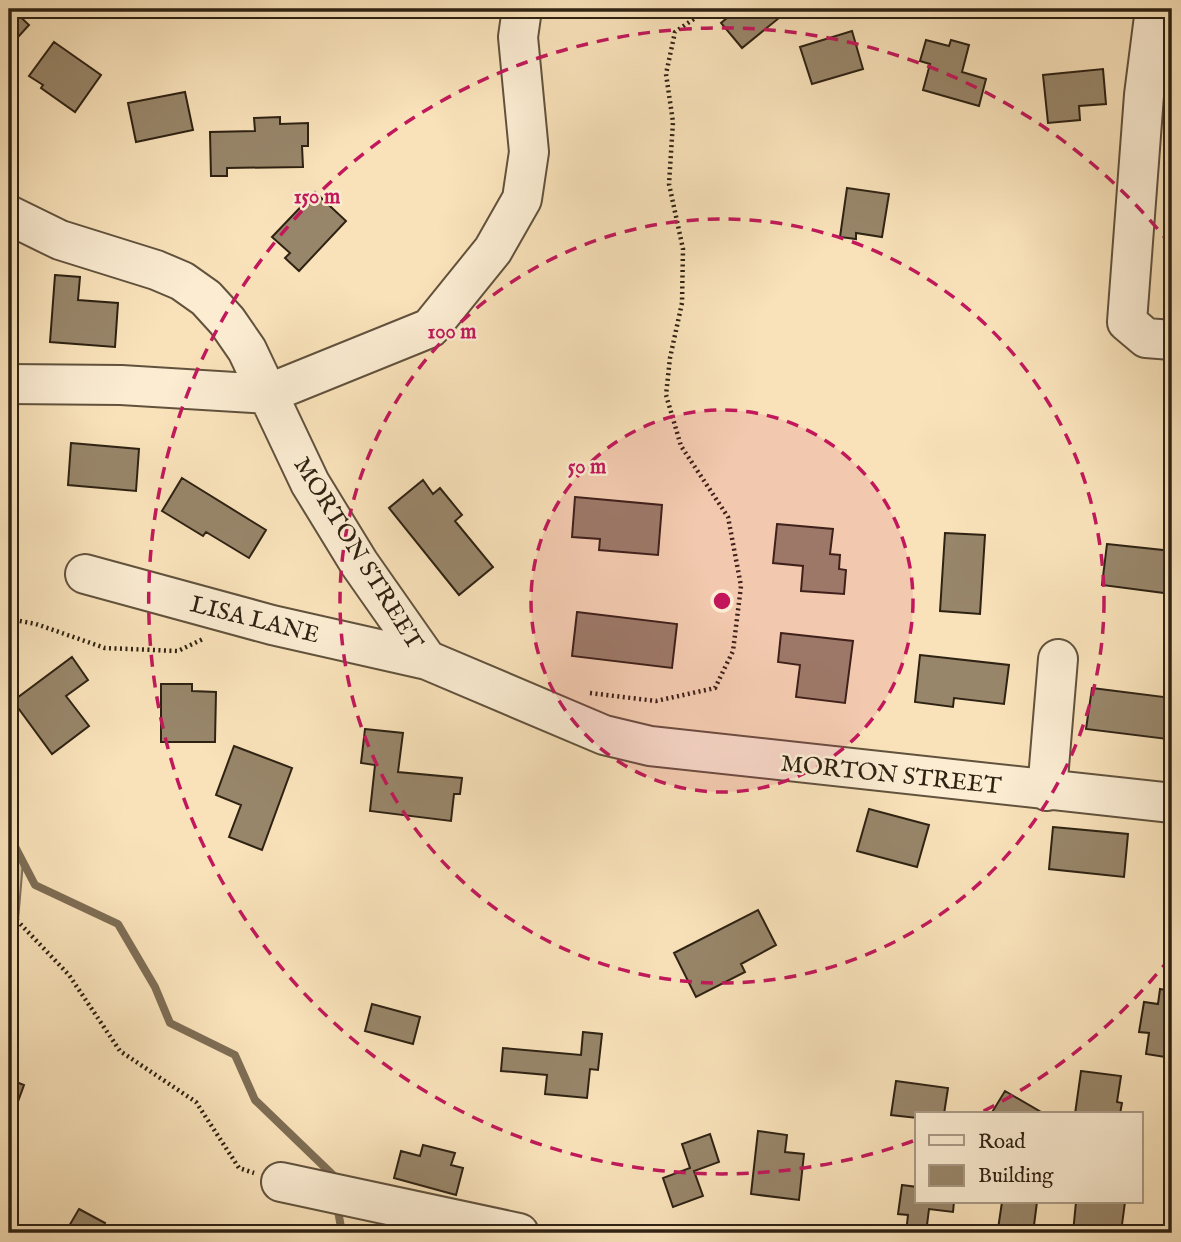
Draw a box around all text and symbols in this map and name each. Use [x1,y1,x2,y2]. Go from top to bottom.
text: 150 m [294,184,341,211]
text: 100 m [427,319,477,346]
street label: MORTON STREET [286,452,430,656]
text: 50 m [568,454,607,481]
street label: LISA LANE [187,589,322,651]
centre of rings [710,589,734,613]
street label: MORTON STREET [779,749,1003,803]
legend [915,1112,1142,1204]
text: Road [978,1129,1026,1156]
text: Building [978,1163,1054,1190]

